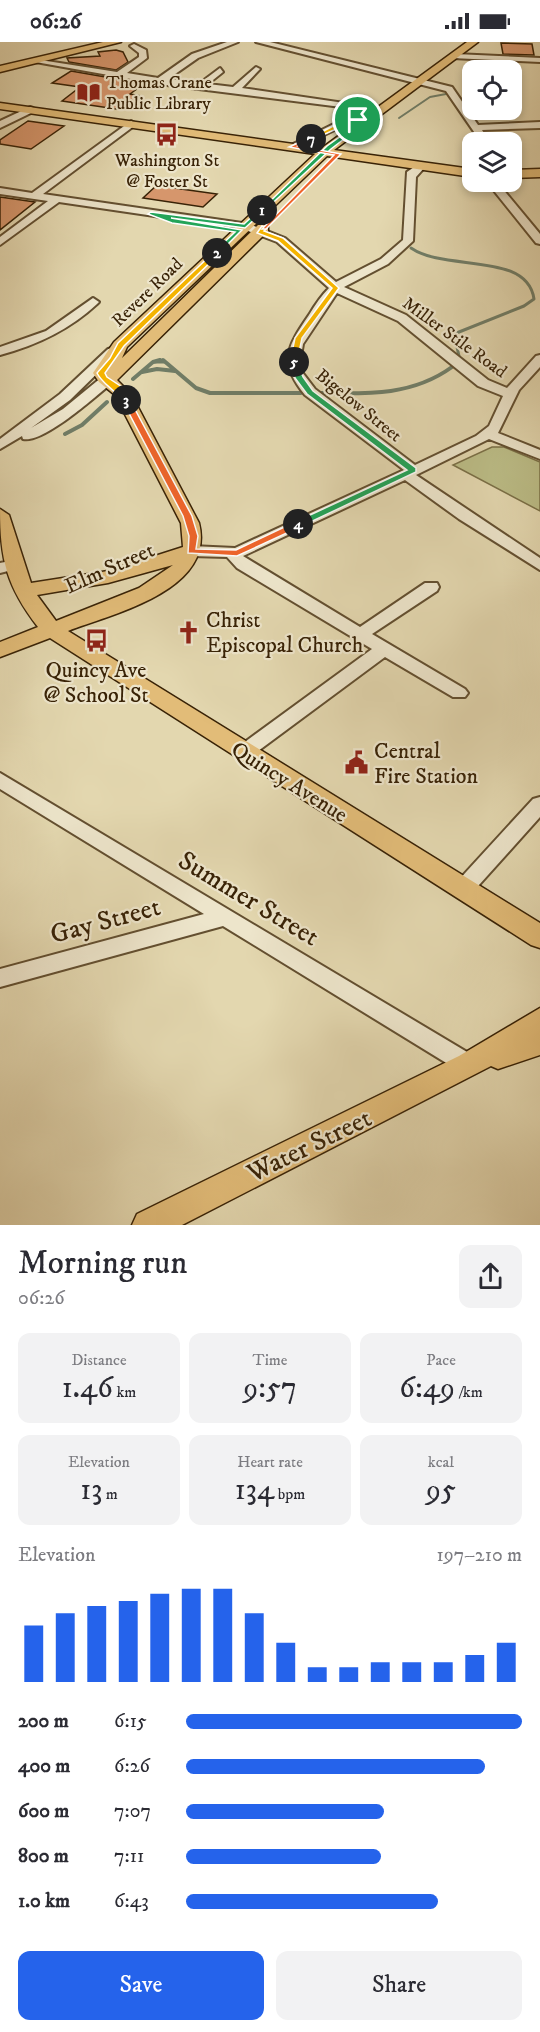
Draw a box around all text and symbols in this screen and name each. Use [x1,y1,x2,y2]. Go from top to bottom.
text: 06:26 [30,8,81,35]
map controls [462,60,522,192]
button: locate [462,60,522,120]
place label: Thomas Crane Public Library [106,72,212,115]
library icon: Thomas Crane Public Library [75,79,101,105]
pin [332,94,383,145]
icon: arrive [341,103,374,136]
bus stop icon: Washington St @ Foster St [154,121,180,147]
pin: 7 [296,124,326,154]
text: 7 [307,129,315,149]
button: layers [462,132,522,192]
place label: Washington St @ Foster St [114,150,219,193]
pin: 1 [247,195,277,225]
text: 1 [259,200,265,220]
pin: 2 [202,238,232,268]
text: 2 [213,243,221,263]
street label: Revere Road [108,254,188,332]
street label: Miller Stile Road [398,293,511,383]
pin: 5 [279,347,309,377]
text: 5 [290,352,298,372]
street label: Bigelow Street [311,364,406,447]
pin: 3 [111,385,141,415]
text: 3 [123,390,129,410]
pin: 4 [283,509,313,539]
text: 4 [293,514,303,534]
street label: Elm Street [61,537,159,600]
place label: Christ Episcopal Church [206,607,364,659]
church icon: Christ Episcopal Church [175,619,201,645]
bus stop icon: Quincy Ave @ School St [83,627,109,653]
place label: Quincy Ave @ School St [43,657,149,709]
street label: Quincy Avenue [226,736,352,829]
place label: Central Fire Station [374,738,479,790]
public building icon: Central Fire Station [343,750,369,776]
street label: Summer Street [172,843,325,954]
street label: Gay Street [46,890,164,952]
street label: Water Street [241,1101,377,1191]
text: Morning run [18,1243,187,1284]
button: share [459,1245,522,1308]
text: 06:26 [18,1286,65,1311]
text: Distance [71,1350,127,1370]
text: Time [253,1350,287,1370]
text: Pace [426,1350,456,1370]
text: 1.46 [62,1370,113,1407]
text: 9:57 [243,1370,297,1407]
text: 6:49 [399,1370,455,1407]
text: km [113,1382,136,1402]
text: /km [455,1382,483,1402]
text: Elevation [68,1452,130,1472]
text: Heart rate [237,1452,303,1472]
text: kcal [428,1452,454,1472]
text: 13 [80,1472,102,1509]
text: 134 [235,1472,274,1509]
text: 95 [426,1472,456,1509]
text: m [102,1484,118,1504]
text: bpm [274,1484,305,1504]
text: Elevation [18,1543,95,1568]
text: 197–210 m [436,1543,522,1568]
text: 200 m [18,1709,69,1734]
text: 6:15 [114,1709,147,1734]
text: 400 m [18,1754,70,1779]
text: 6:26 [114,1754,150,1779]
text: 600 m [18,1799,69,1824]
text: 7:07 [114,1799,151,1824]
text: 800 m [18,1844,69,1869]
text: 7:11 [114,1844,144,1869]
text: 1.0 km [18,1889,70,1914]
text: 6:43 [114,1889,149,1914]
button: Save [18,1951,264,2020]
button: Share [276,1951,522,2020]

